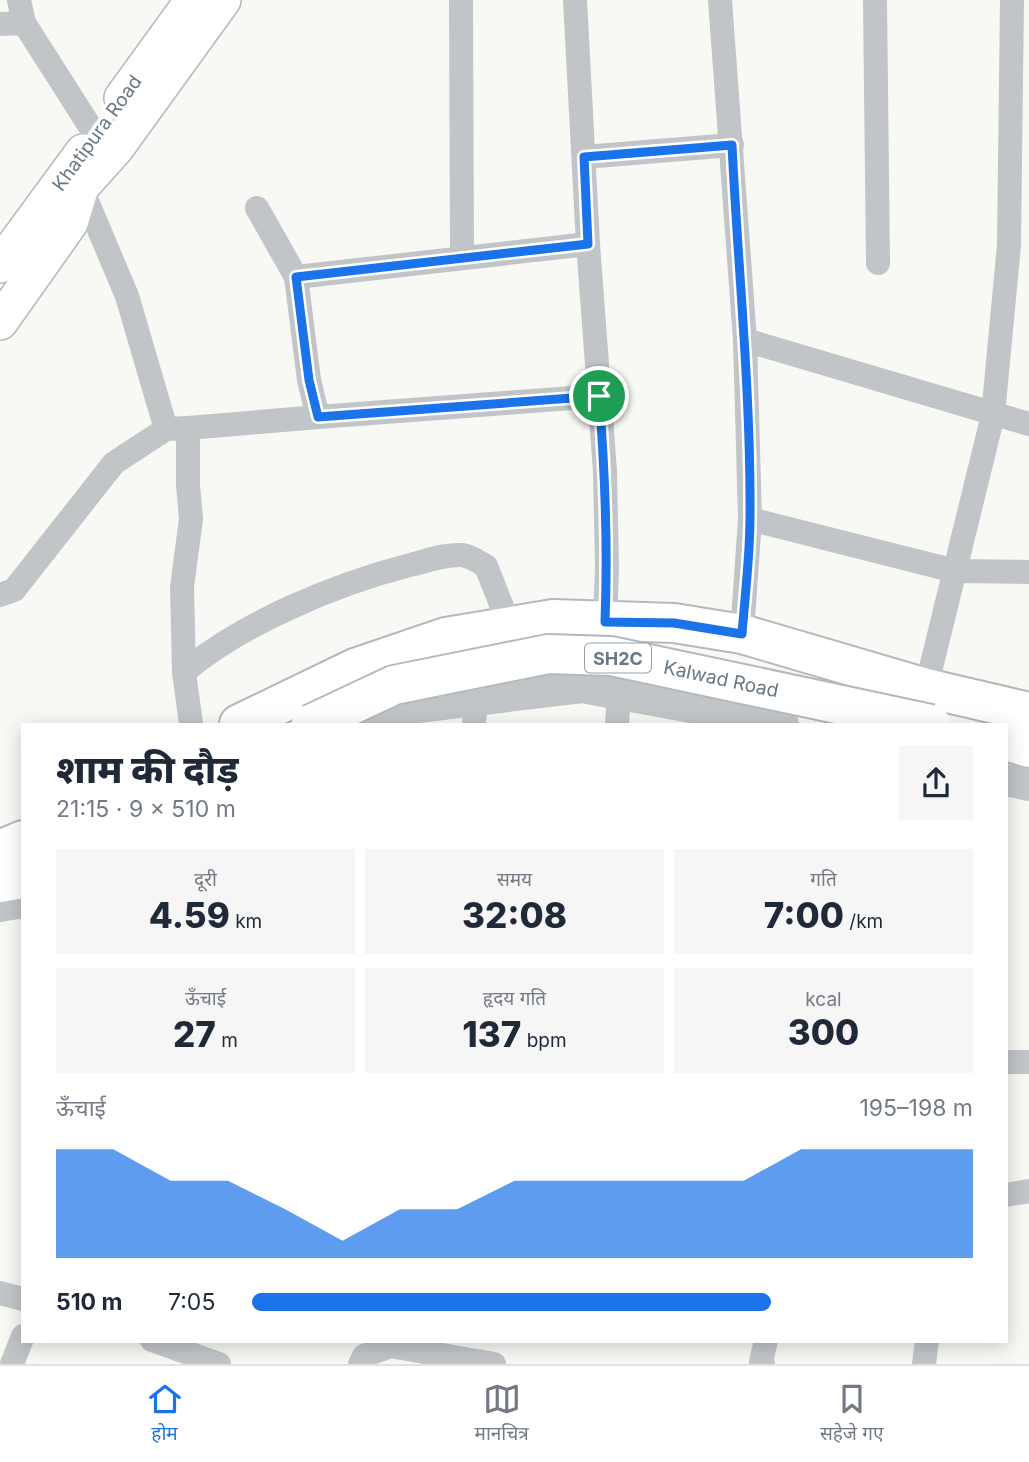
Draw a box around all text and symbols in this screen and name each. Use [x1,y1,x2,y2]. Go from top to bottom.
street label: Khatipura Road [47,71,147,195]
pin [569,366,629,426]
icon: arrive [580,377,618,415]
road number: SH2C [585,644,651,672]
street label: Kalwad Road [661,656,781,702]
text: शाम की दौड़ [56,746,238,792]
button: share [899,746,973,820]
text: 21:15 · 9 × 510 m [56,795,236,823]
text: दूरी [194,868,217,891]
text: समय [497,868,532,891]
text: गति [810,868,837,891]
text: 4.59 [149,894,230,936]
text: 32:08 [462,894,567,936]
text: 7:00 [764,894,844,936]
text: km [230,910,262,933]
text: /km [844,910,883,933]
text: ऊँचाई [185,987,226,1010]
text: हृदय गति [483,987,546,1010]
text: kcal [805,988,842,1011]
text: 300 [788,1011,859,1053]
text: 27 [173,1013,216,1055]
text: 137 [462,1013,521,1055]
text: m [216,1029,238,1052]
text: bpm [521,1029,567,1052]
text: ऊँचाई [56,1094,106,1122]
text: 195–198 m [859,1094,973,1122]
text: 510 m [56,1288,123,1316]
text: 7:05 [168,1288,215,1316]
tab: होम [146,1380,184,1448]
tab: मानचित्र [475,1380,529,1448]
tab: सहेजे गए [820,1380,883,1448]

